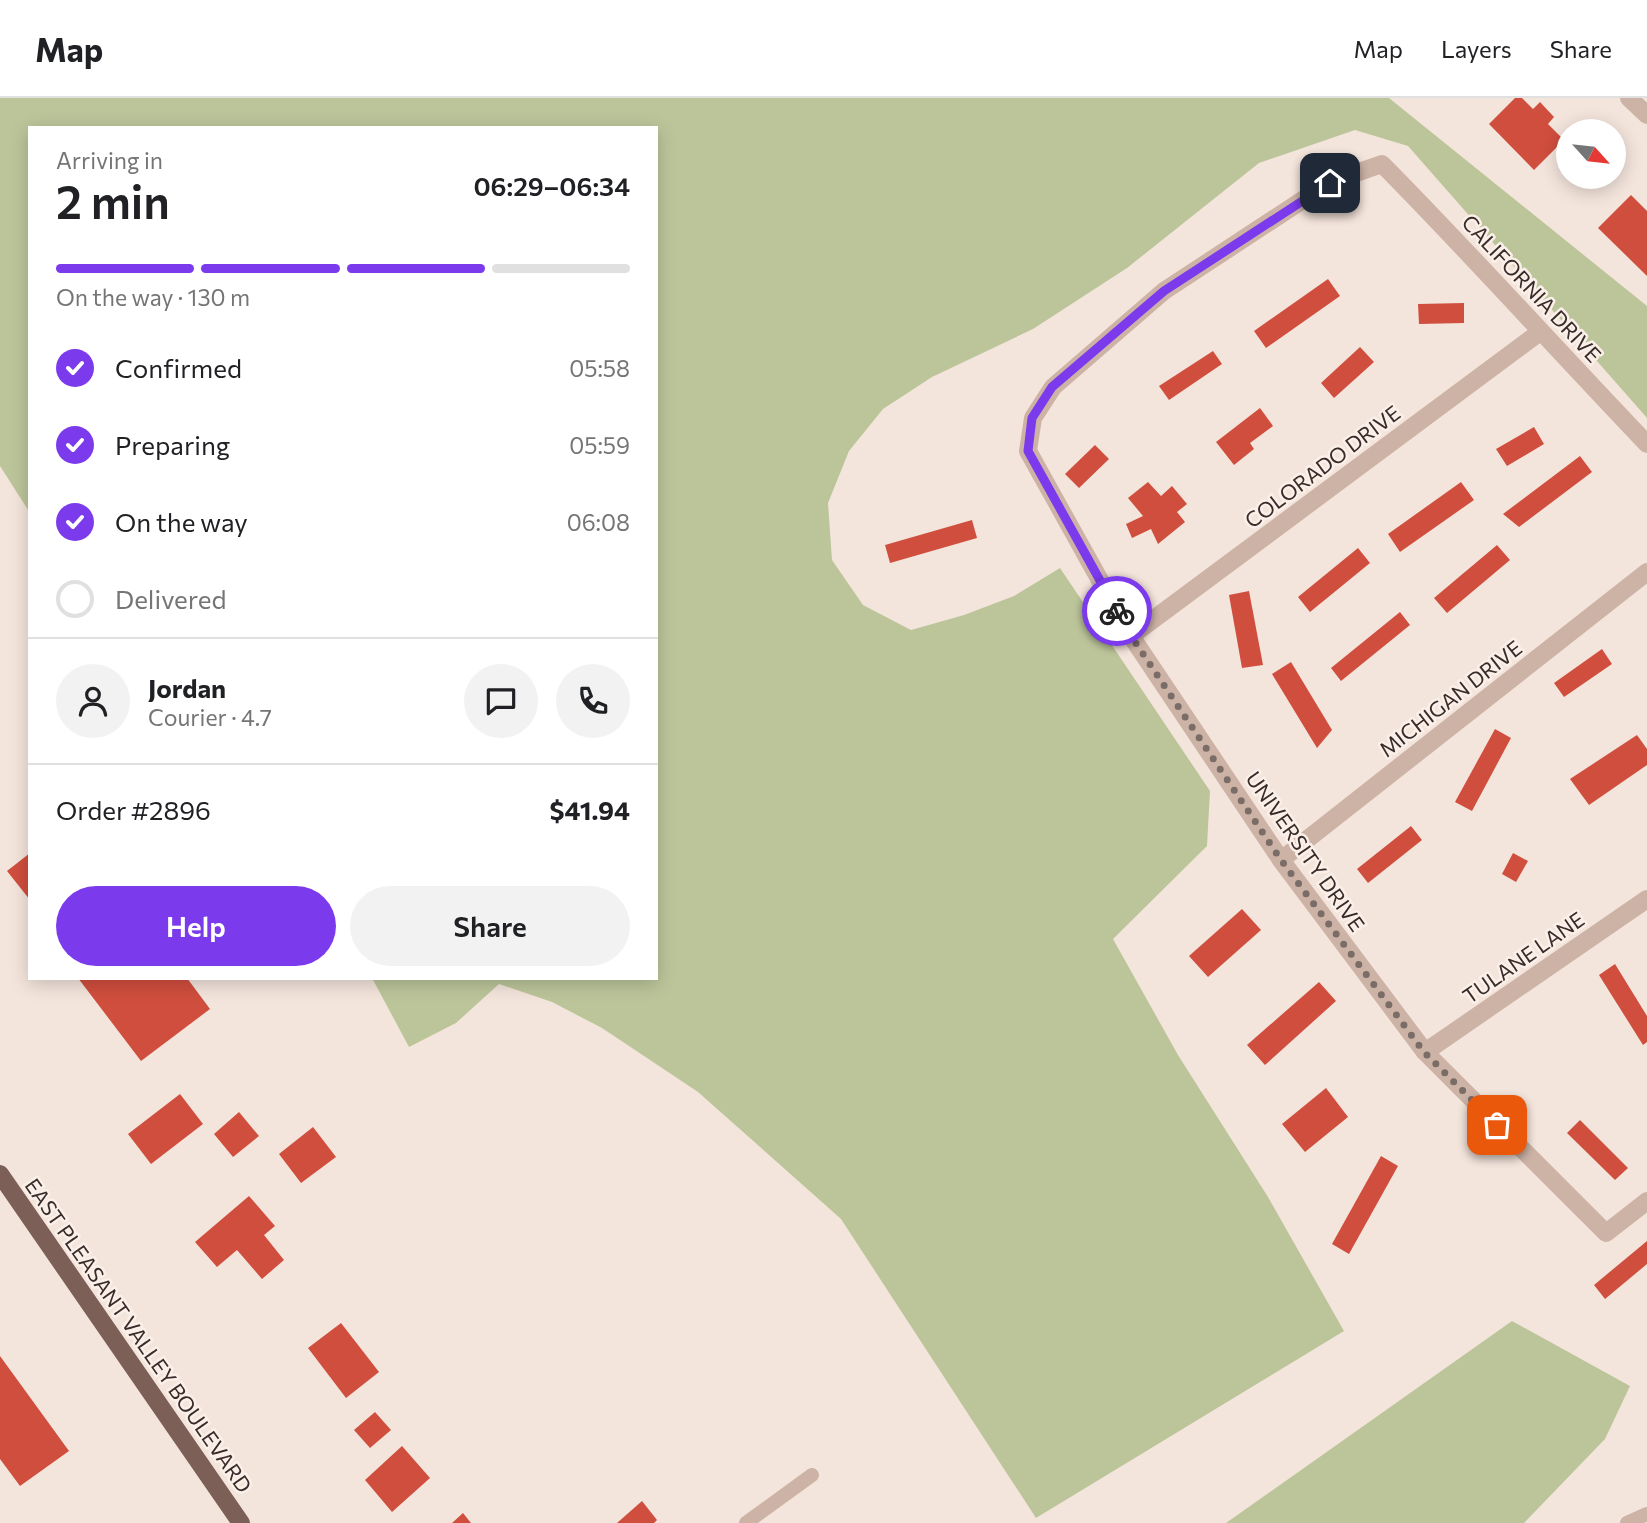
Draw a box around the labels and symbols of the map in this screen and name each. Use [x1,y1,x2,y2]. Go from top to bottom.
north arrow [1556,119,1626,189]
pin [1300,153,1360,213]
street label: CALIFORNIA DRIVE [1457,209,1607,367]
street label: COLORADO DRIVE [1239,399,1405,533]
courier [1082,576,1152,646]
street label: MICHIGAN DRIVE [1374,635,1526,761]
street label: UNIVERSITY DRIVE [1241,766,1371,936]
street label: TULANE LANE [1457,906,1589,1008]
pin [1467,1095,1527,1155]
street label: EAST PLEASANT VALLEY BOULEVARD [20,1173,258,1497]

